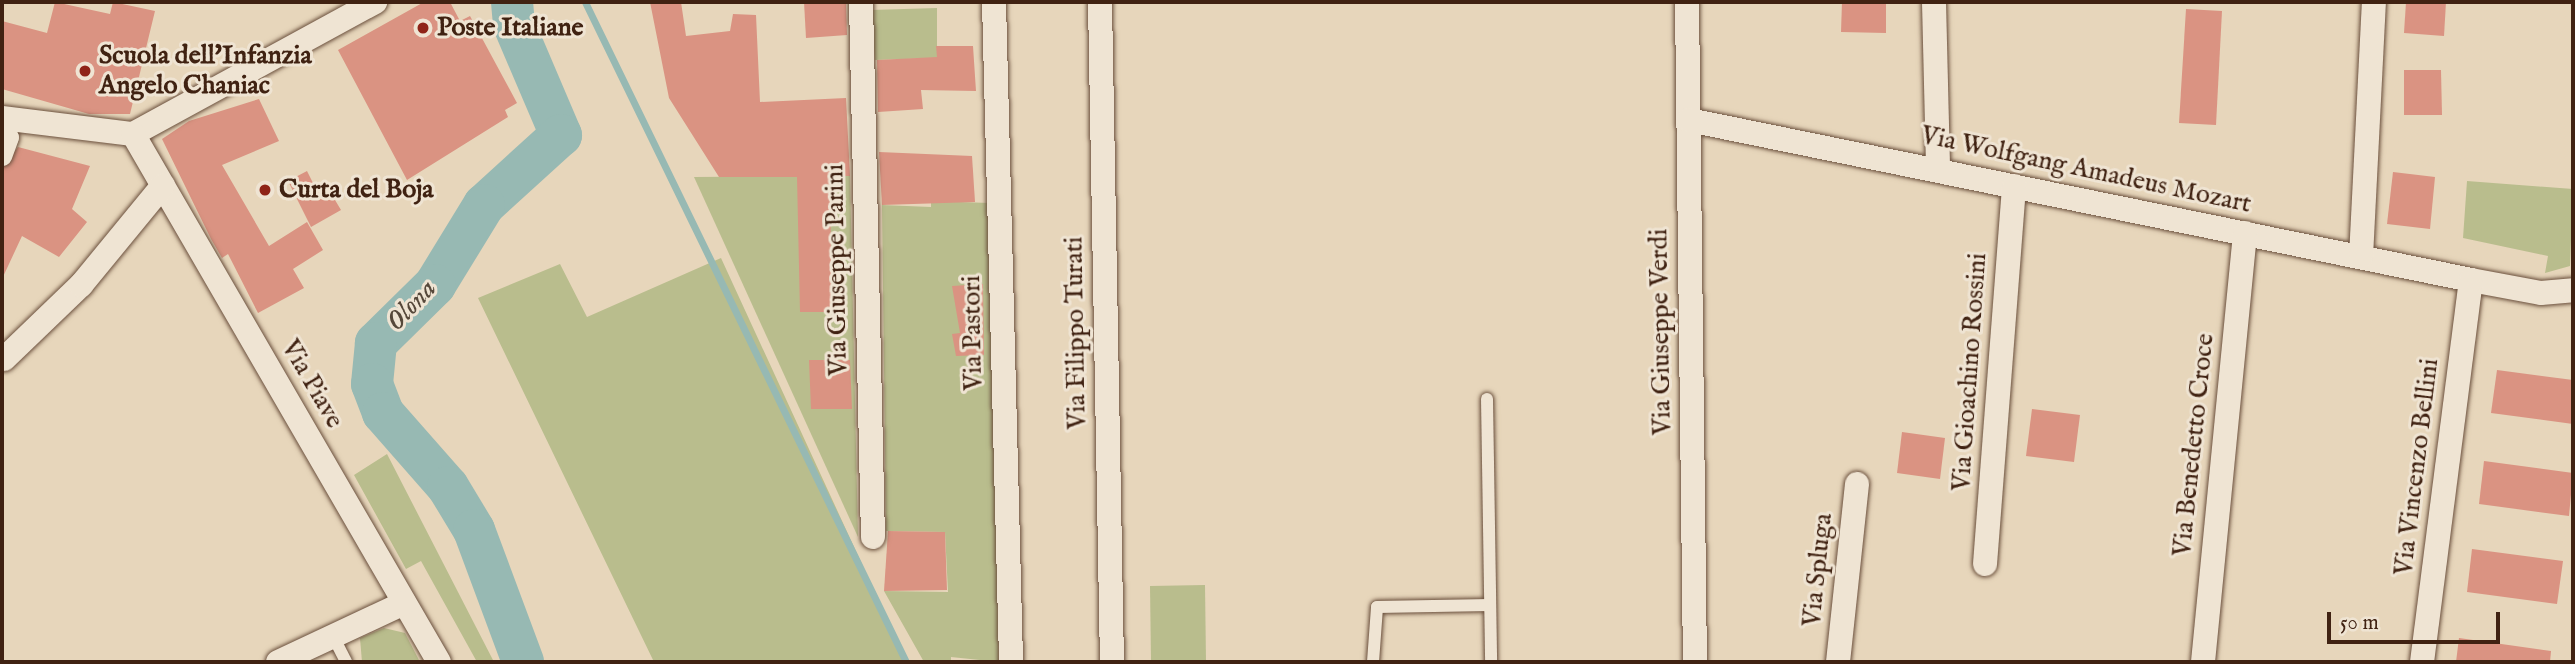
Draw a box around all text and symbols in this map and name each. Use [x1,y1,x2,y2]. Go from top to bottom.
place label: Poste Italiane [437,12,583,44]
marker: Poste Italiane [415,20,431,36]
place label: Scuola dell'Infanzia Angelo Chaniac [99,40,312,102]
marker: Scuola dell'Infanzia Angelo Chaniac [77,63,93,79]
street label: Via Wolfgang Amadeus Mozart [1918,120,2254,220]
street label: Via Giuseppe Parini [820,164,854,376]
place label: Curta del Boja [279,174,434,206]
marker: Curta del Boja [257,182,273,198]
street label: Via Giuseppe Verdi [1644,228,1678,436]
street label: Via Filippo Turati [1059,236,1093,430]
street label: Via Gioachino Rossini [1946,252,1994,492]
water label: Olona [380,273,444,339]
street label: Via Pastori [956,275,990,391]
street label: Via Benedetto Croce [2167,332,2221,558]
street label: Via Piave [274,334,350,434]
street label: Via Vincenzo Bellini [2388,357,2446,577]
street label: Via Spluga [1797,512,1839,628]
scale bar [2330,598,2503,642]
text: 50 m [2340,610,2379,637]

